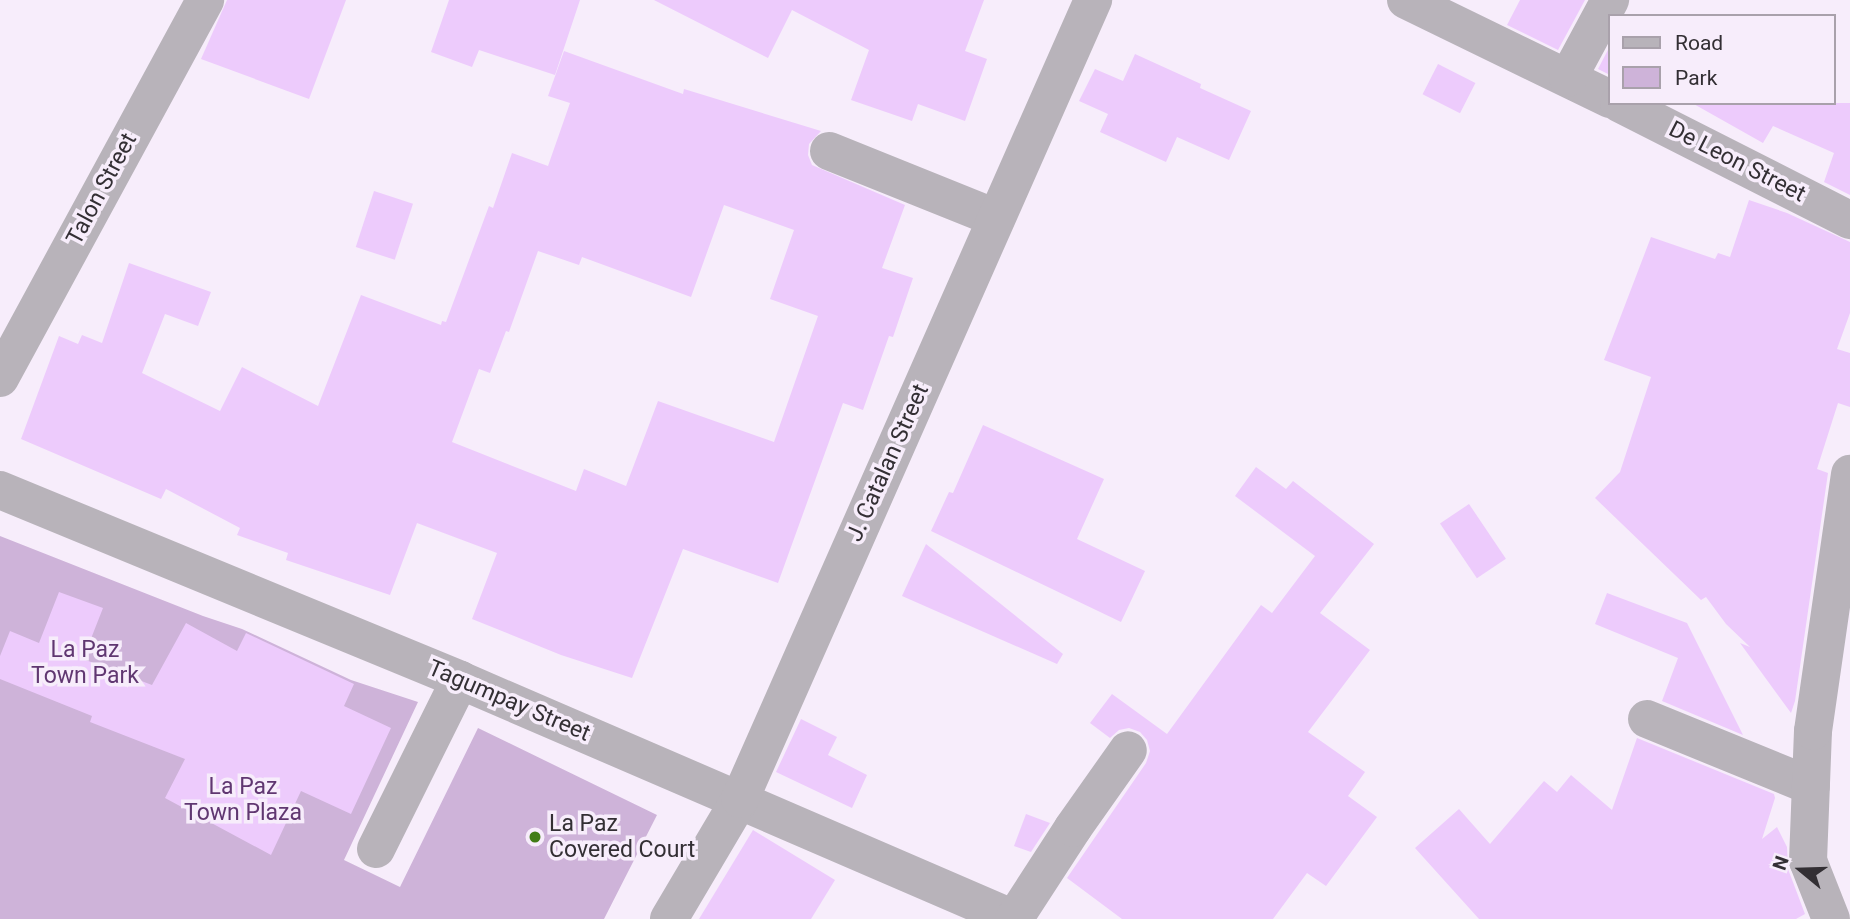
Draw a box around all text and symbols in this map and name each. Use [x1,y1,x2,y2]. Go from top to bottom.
legend [1608,14,1836,105]
text: Road [1675,31,1723,55]
text: Park [1675,66,1717,90]
street label: De Leon Street [1664,116,1810,208]
street label: Talon Street [61,128,143,250]
street label: J. Catalan Street [841,380,935,546]
park label: La Paz Town Park [31,636,139,690]
street label: Tagumpay Street [424,654,594,748]
park label: La Paz Town Plaza [184,773,302,827]
place label: La Paz Covered Court [549,810,695,864]
marker: La Paz Covered Court [527,829,543,845]
north arrow [1766,835,1836,905]
text: N [1768,853,1794,873]

